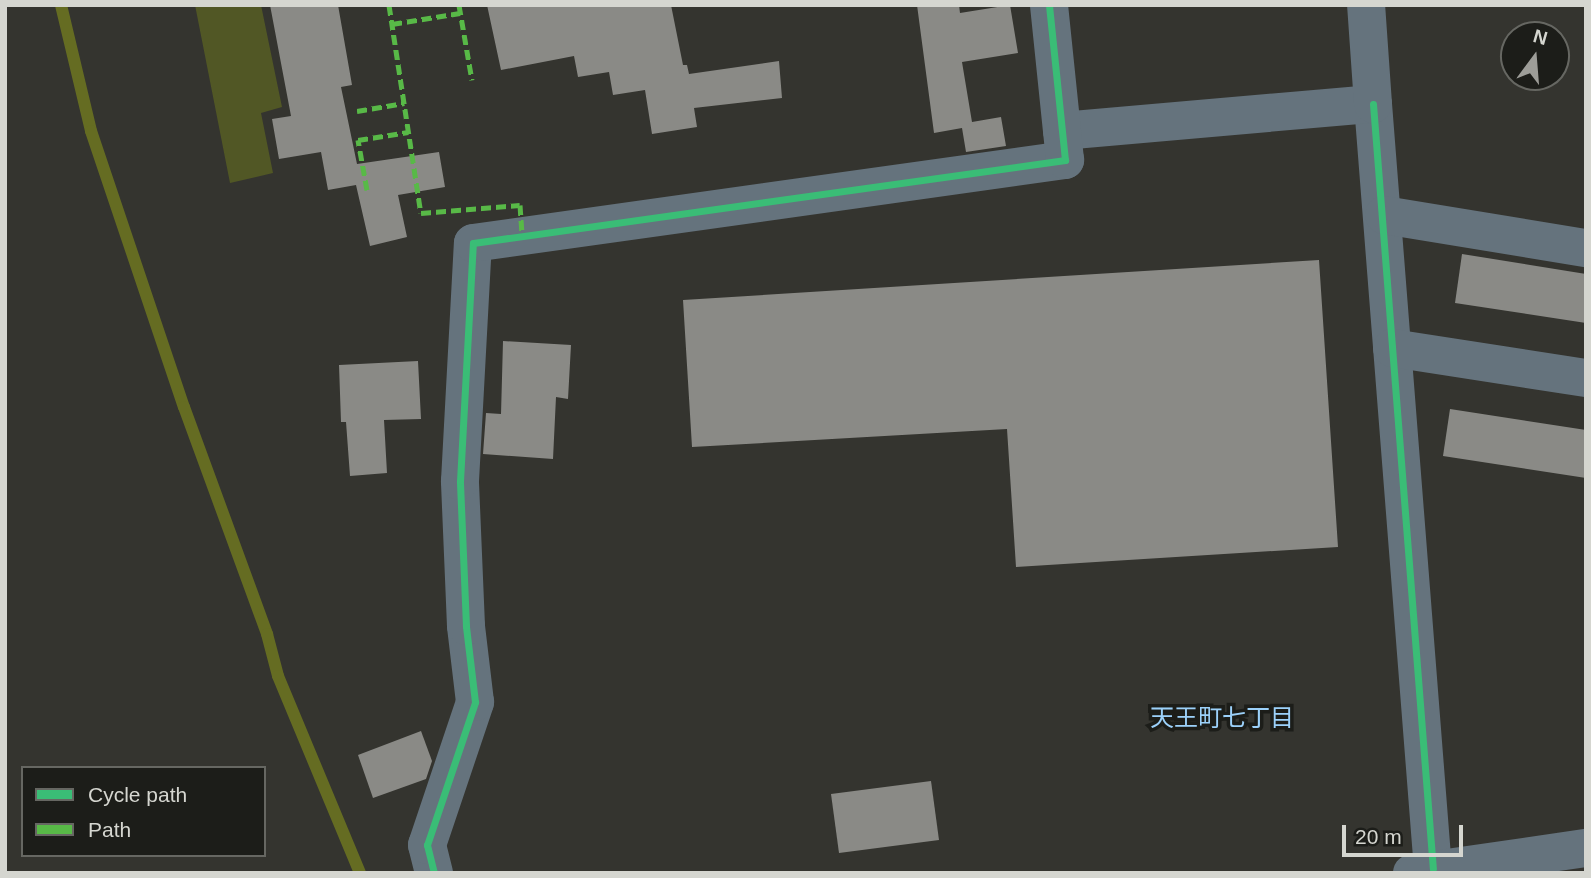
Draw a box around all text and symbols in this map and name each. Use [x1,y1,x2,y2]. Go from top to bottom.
north arrow [1500,21,1570,91]
text: N [1531,25,1550,49]
district label: 天王町七丁目 [1150,704,1294,732]
legend [21,766,266,857]
text: Cycle path [88,783,187,806]
scale bar [1346,812,1467,856]
text: Path [88,818,131,841]
text: 20 m [1355,825,1402,848]

